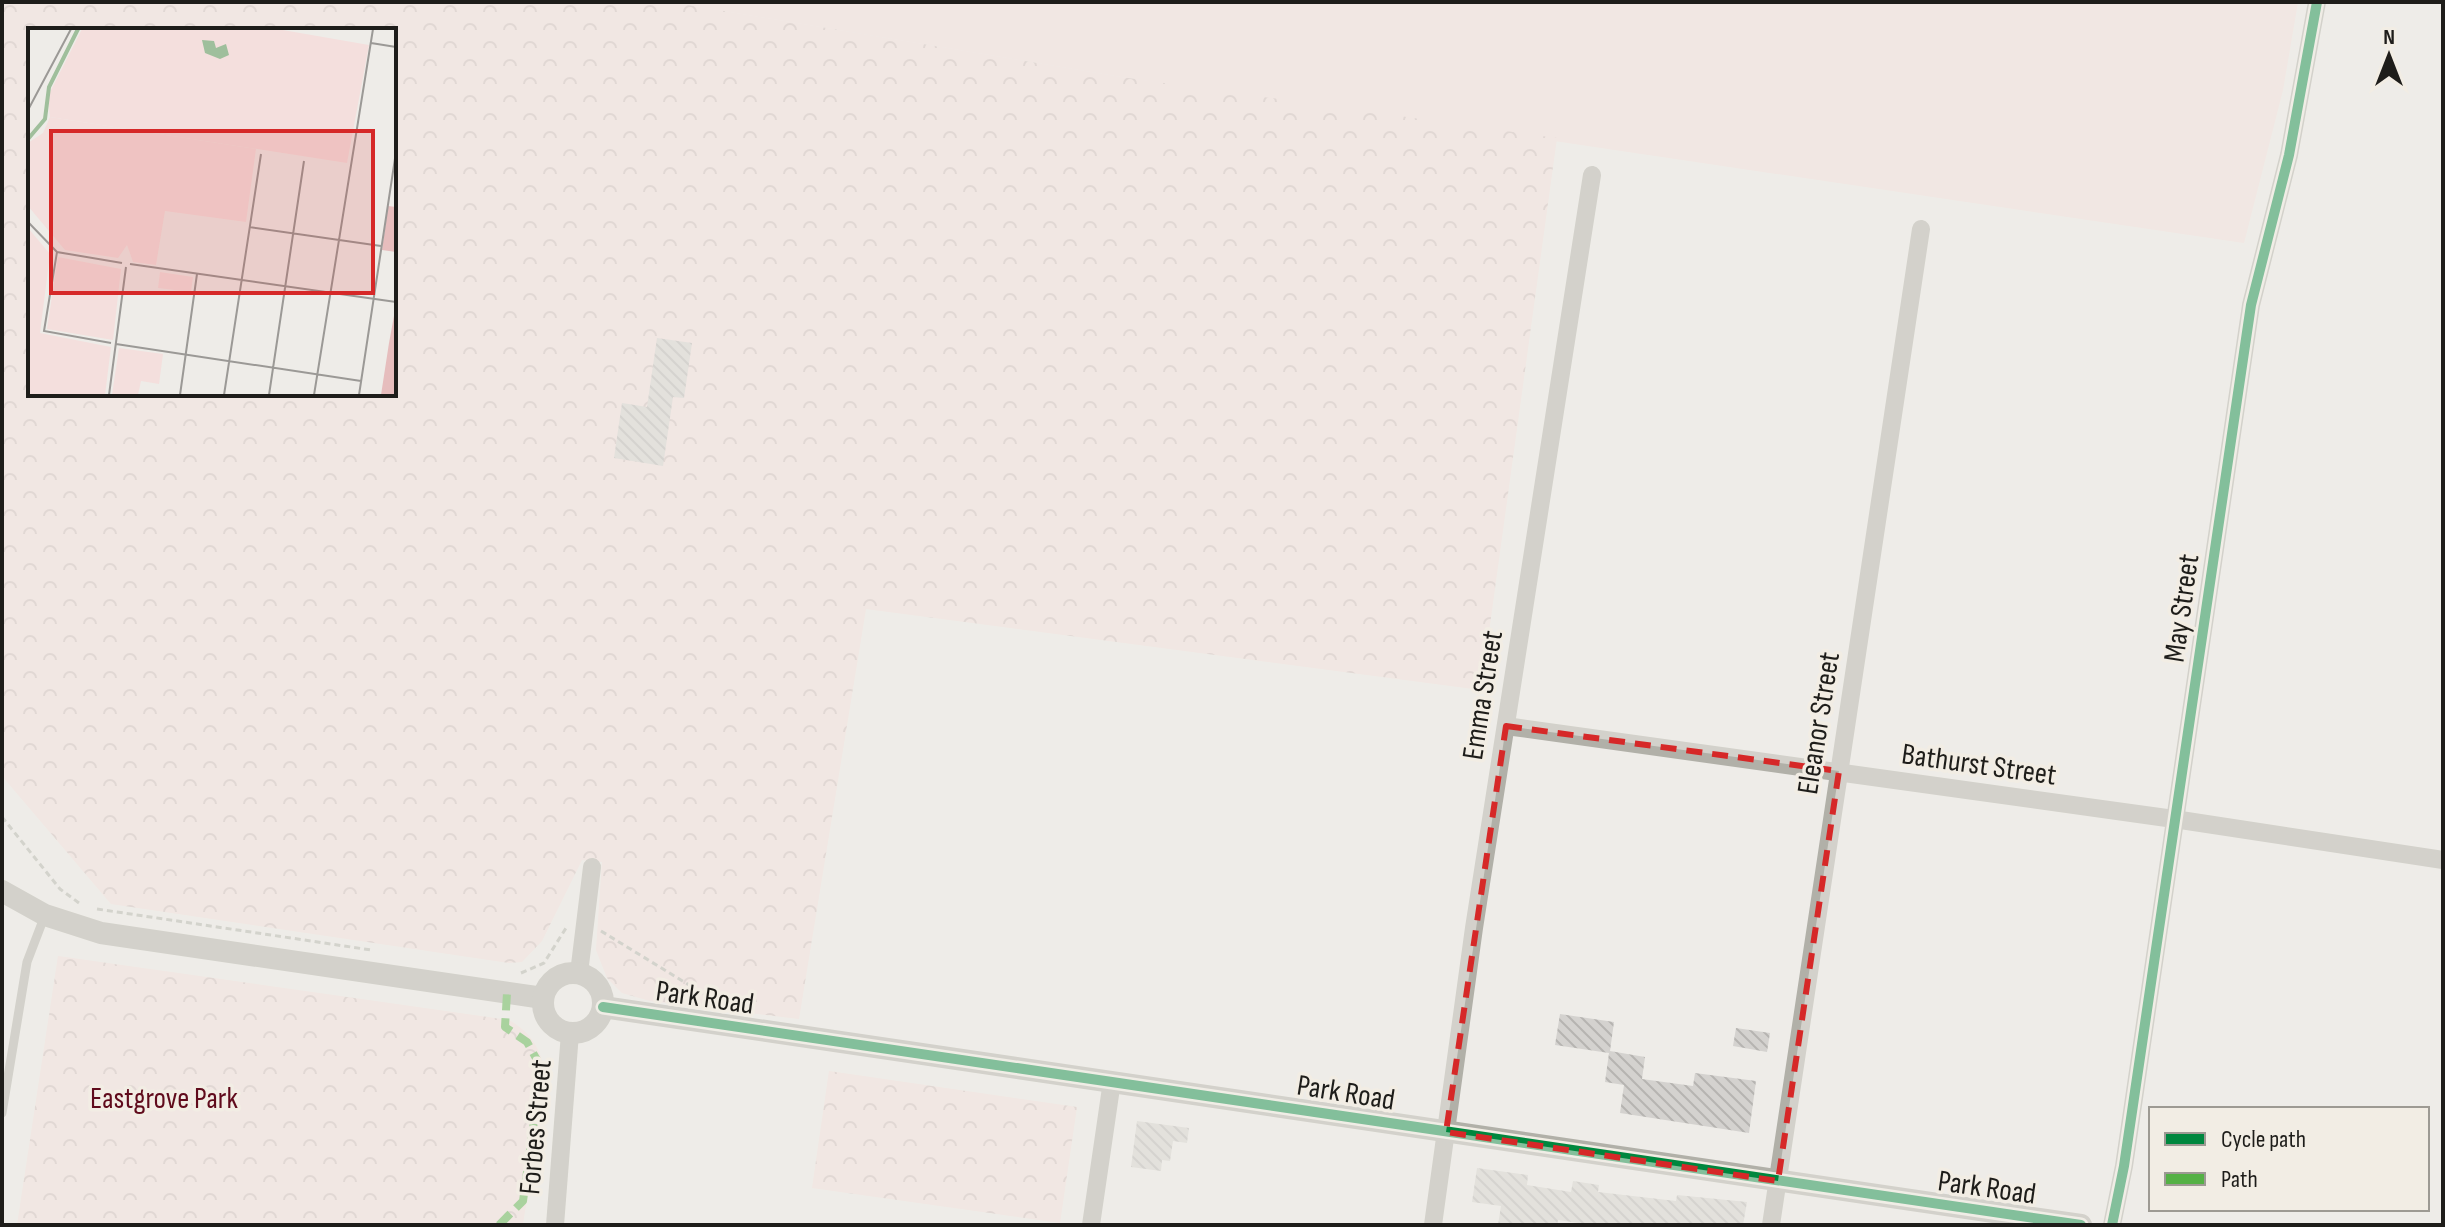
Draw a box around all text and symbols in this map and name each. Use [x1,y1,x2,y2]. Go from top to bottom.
north arrow [2349,16,2429,96]
text: N [2383,24,2395,51]
inset map [28,28,396,396]
street label: May Street [2157,552,2207,665]
street label: Emma Street [1455,628,1511,762]
street label: Eleanor Street [1790,649,1848,797]
street label: Bathurst Street [1899,736,2058,794]
street label: Park Road [654,973,756,1023]
street label: Forbes Street [512,1058,560,1196]
street label: Park Road [1294,1067,1397,1118]
park label: Eastgrove Park [90,1081,238,1117]
legend [2149,1107,2429,1211]
text: Cycle path [2221,1125,2306,1154]
street label: Park Road [1936,1163,2038,1213]
text: Path [2221,1165,2258,1194]

